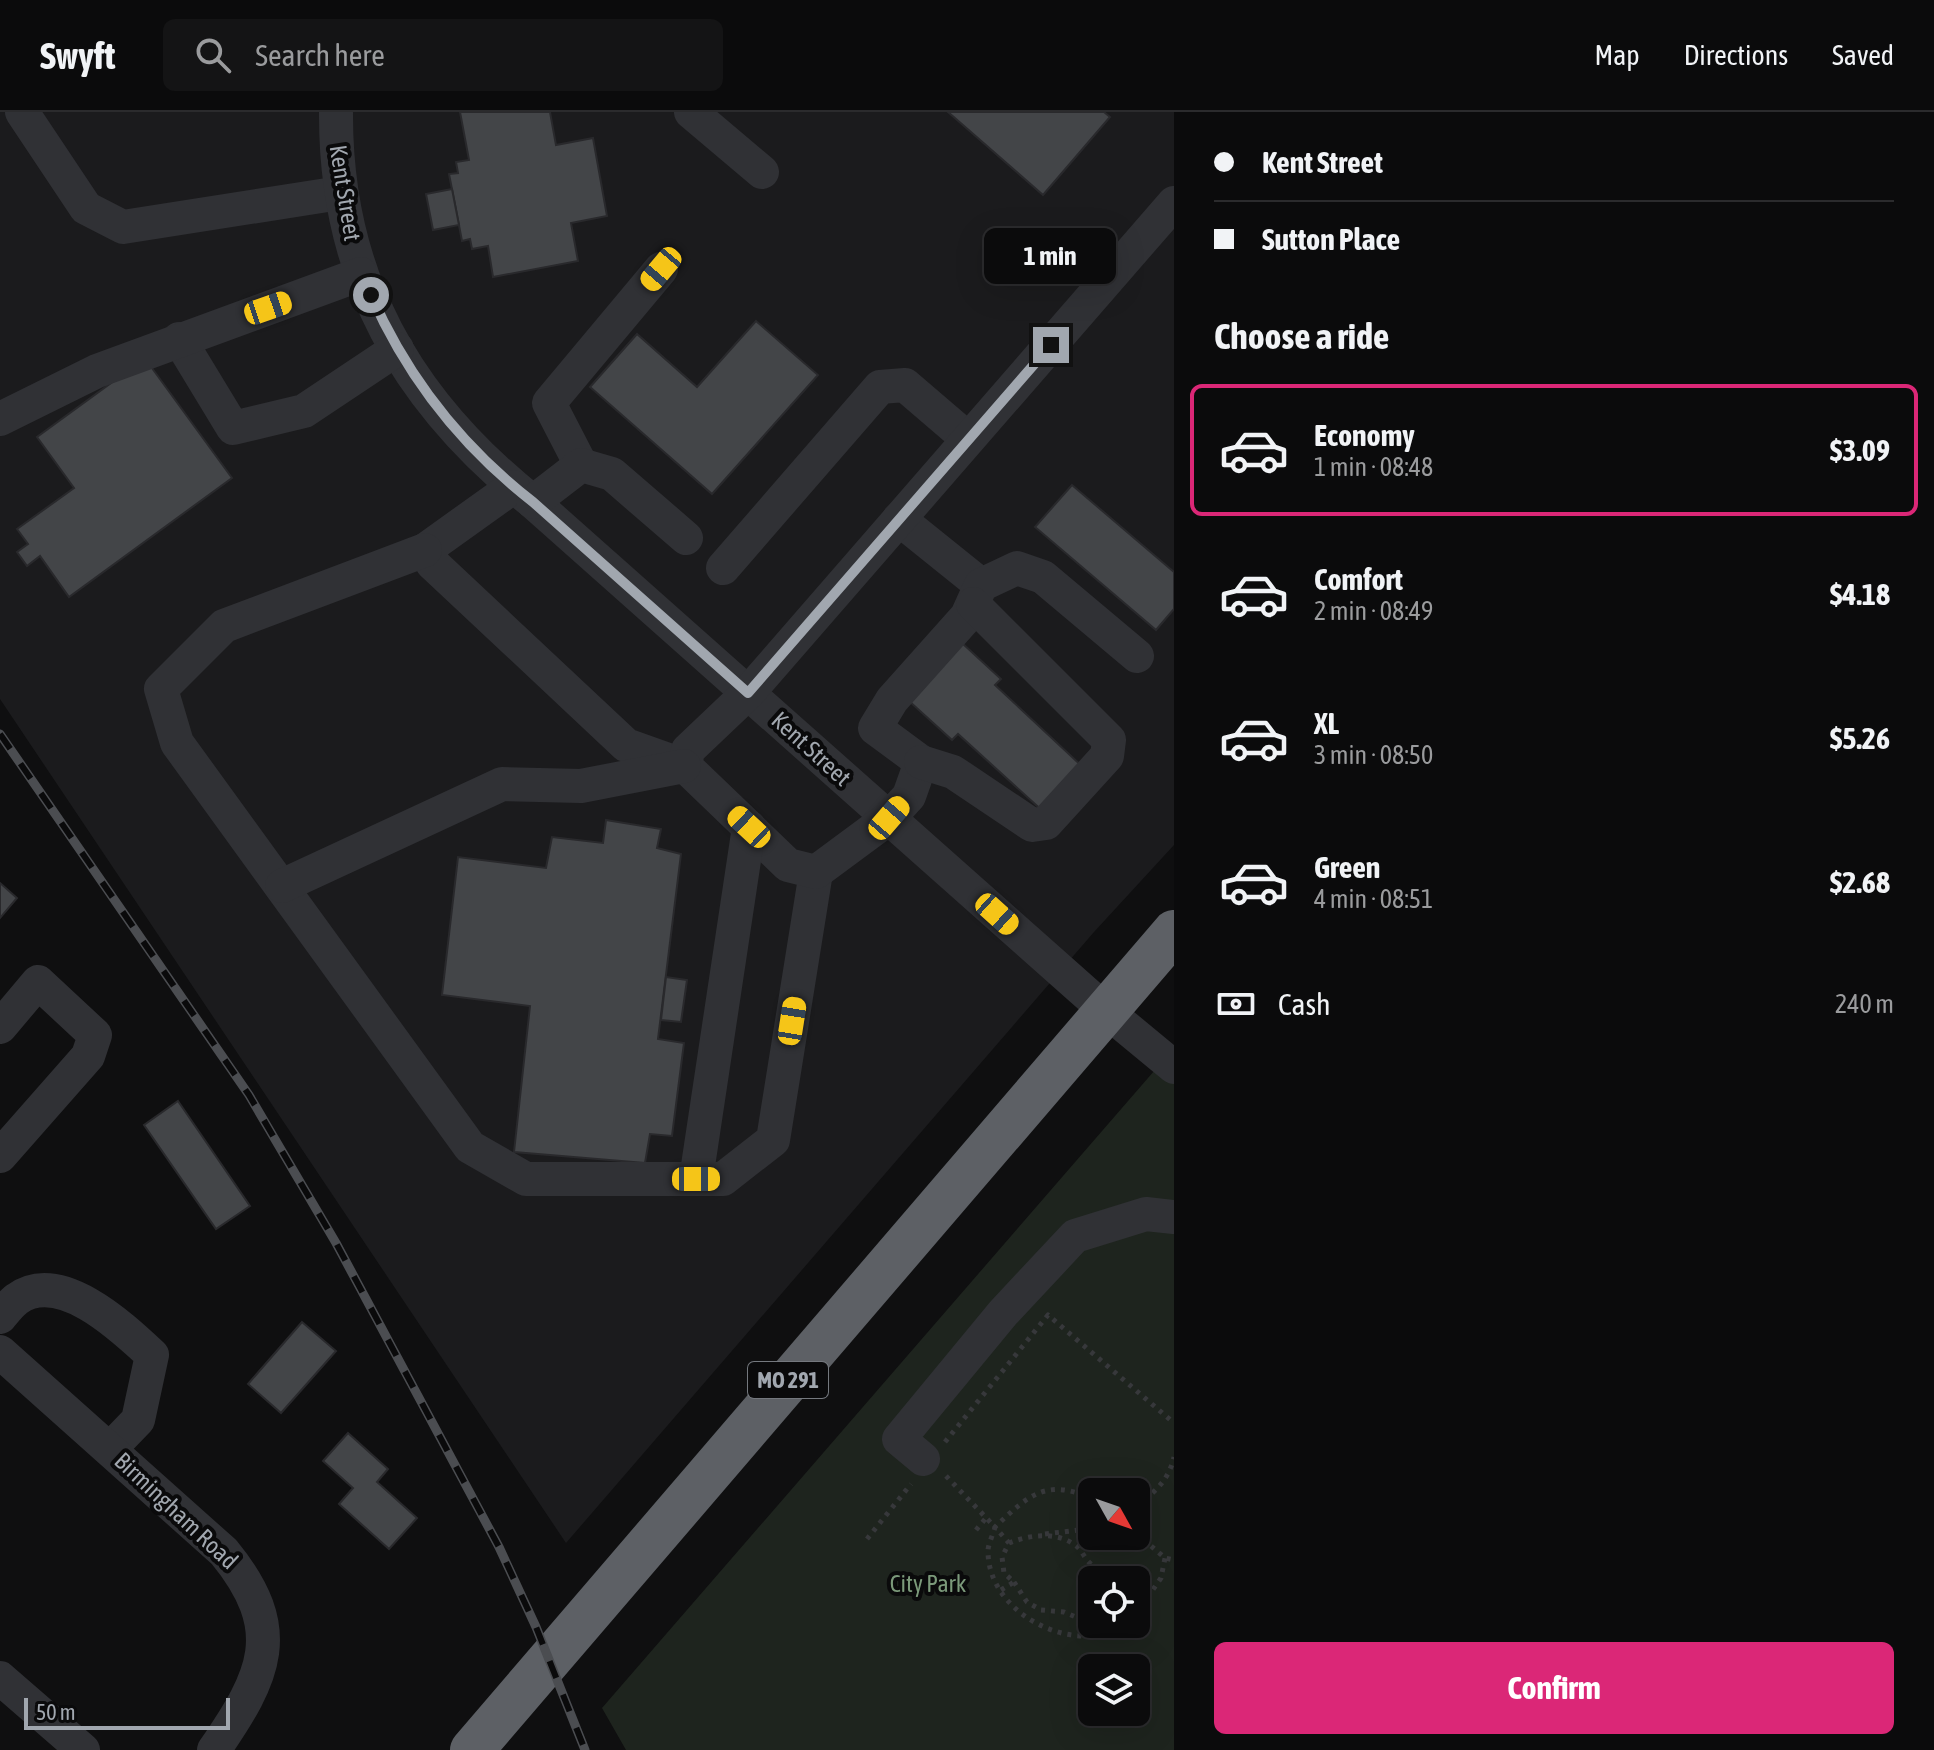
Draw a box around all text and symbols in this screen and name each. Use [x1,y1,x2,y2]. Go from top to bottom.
search box [163,19,723,91]
icon: search [191,33,235,77]
text: Swyft [40,34,115,77]
text: Search here [255,38,385,72]
text: Map [1595,39,1640,71]
text: Directions [1684,39,1788,71]
text: Saved [1832,39,1894,71]
street label: Kent Street [325,143,366,243]
text: Kent Street [1262,145,1383,179]
text: Sutton Place [1262,222,1400,256]
callout: 1 min [985,229,1117,285]
text: 1 min [1023,241,1077,271]
car [636,243,686,295]
route start [353,277,389,313]
car [241,289,295,327]
text: Choose a ride [1214,315,1389,357]
route end [1033,327,1069,363]
icon: car [1218,414,1290,486]
text: Economy [1314,418,1415,452]
text: $3.09 [1830,433,1890,467]
text: 1 min · 08:48 [1314,452,1433,482]
icon: car [1218,558,1290,630]
text: Comfort [1314,562,1403,596]
text: $4.18 [1830,577,1890,611]
text: 2 min · 08:49 [1314,596,1433,626]
icon: car [1218,702,1290,774]
street label: Kent Street [766,706,856,791]
text: XL [1314,706,1339,740]
text: $5.26 [1830,721,1890,755]
text: 3 min · 08:50 [1314,740,1433,770]
car [864,792,914,844]
car [723,802,775,852]
icon: car [1218,846,1290,918]
text: Green [1314,850,1380,884]
text: $2.68 [1830,865,1890,899]
text: 4 min · 08:51 [1314,884,1433,914]
car [971,889,1023,939]
icon: cash [1214,982,1258,1026]
text: Cash [1278,987,1331,1021]
text: 240 m [1835,989,1894,1019]
car [776,995,808,1047]
car [672,1167,720,1191]
road number: MO 291 [748,1362,828,1398]
street label: Birmingham Road [109,1447,243,1574]
north arrow [1078,1478,1150,1550]
map controls [1078,1478,1150,1726]
button: locate [1078,1566,1150,1638]
park label: City Park [890,1570,967,1597]
button: Confirm [1214,1642,1894,1734]
button: layers [1078,1654,1150,1726]
scale bar [24,1694,230,1730]
text: 50 m [36,1699,76,1725]

